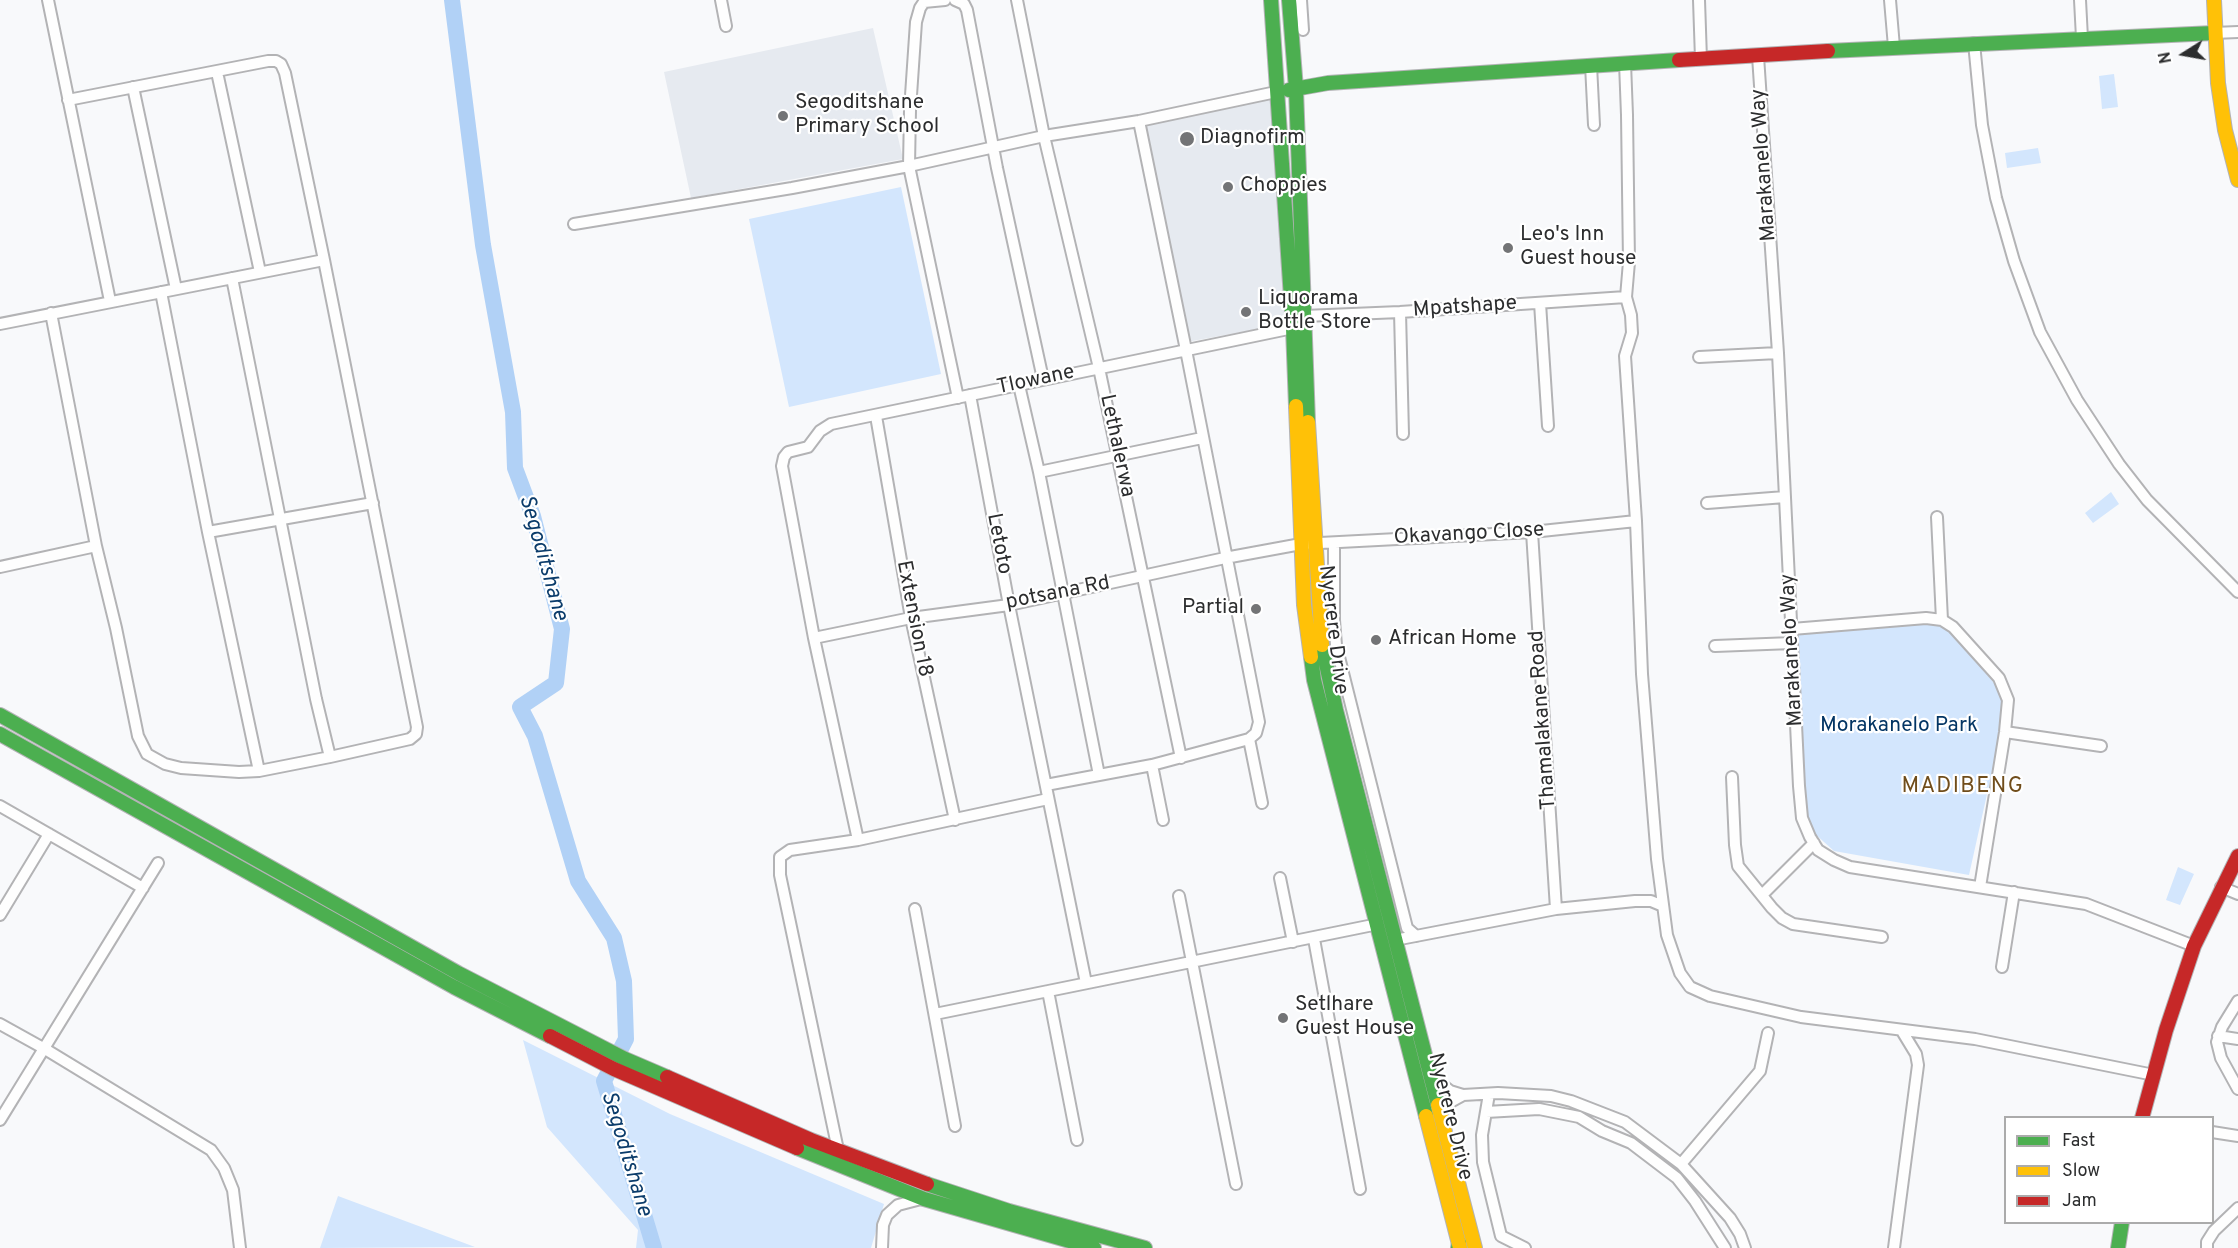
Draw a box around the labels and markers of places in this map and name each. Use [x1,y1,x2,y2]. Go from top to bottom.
place label: Segoditshane Primary School [795,91,939,141]
marker: Segoditshane Primary School [776,109,790,123]
place label: Diagnofirm [1200,126,1305,152]
marker: Diagnofirm [1178,130,1196,148]
place label: Choppies [1240,174,1327,200]
marker: Choppies [1221,180,1235,194]
place label: Leo's Inn Guest house [1520,223,1636,273]
marker: Leo's Inn Guest house [1501,241,1515,255]
place label: Liquorama Bottle Store [1258,287,1371,337]
marker: Liquorama Bottle Store [1239,305,1253,319]
place label: Partial [1182,596,1244,622]
marker: Partial [1249,602,1263,616]
place label: African Home [1388,627,1517,653]
marker: African Home [1369,633,1383,647]
place label: Setlhare Guest House [1295,993,1414,1043]
marker: Setlhare Guest House [1276,1011,1290,1025]

